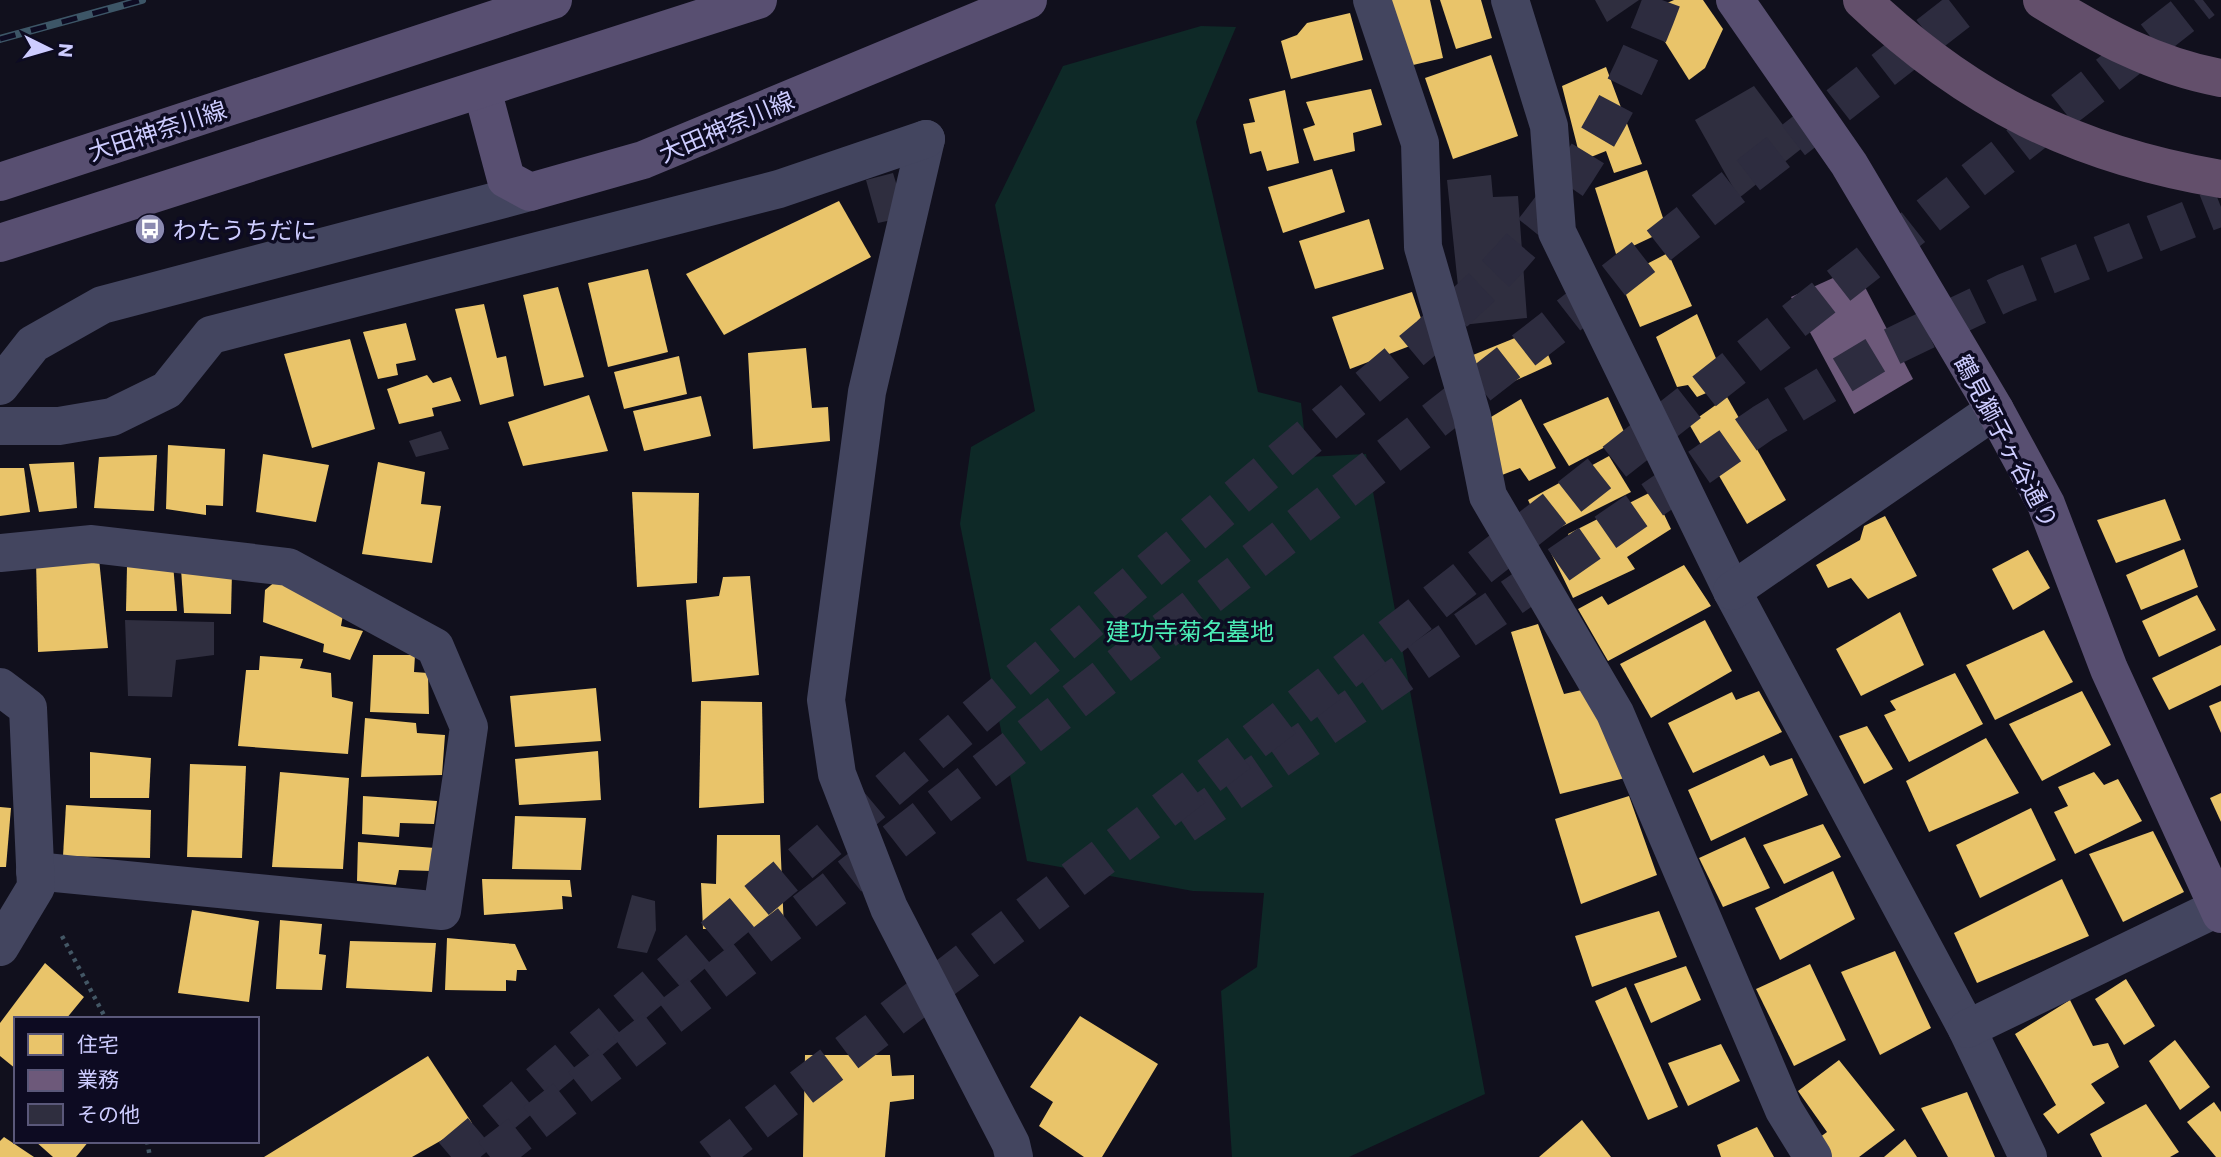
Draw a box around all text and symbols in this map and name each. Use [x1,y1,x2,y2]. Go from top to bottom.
north arrow [14,14,84,84]
text: N [54,42,79,59]
street label: 大田神奈川線 [654,85,798,167]
street label: 大田神奈川線 [84,94,230,166]
bus stop icon: わたうちだに [133,212,167,246]
place label: わたうちだに [173,215,317,244]
street label: 鶴見獅子ヶ谷通り [1949,349,2065,533]
park label: 建功寺菊名墓地 [1106,616,1274,645]
legend [14,1017,259,1143]
text: 住宅 [77,1031,119,1056]
text: 業務 [77,1066,119,1091]
text: その他 [77,1101,140,1126]

